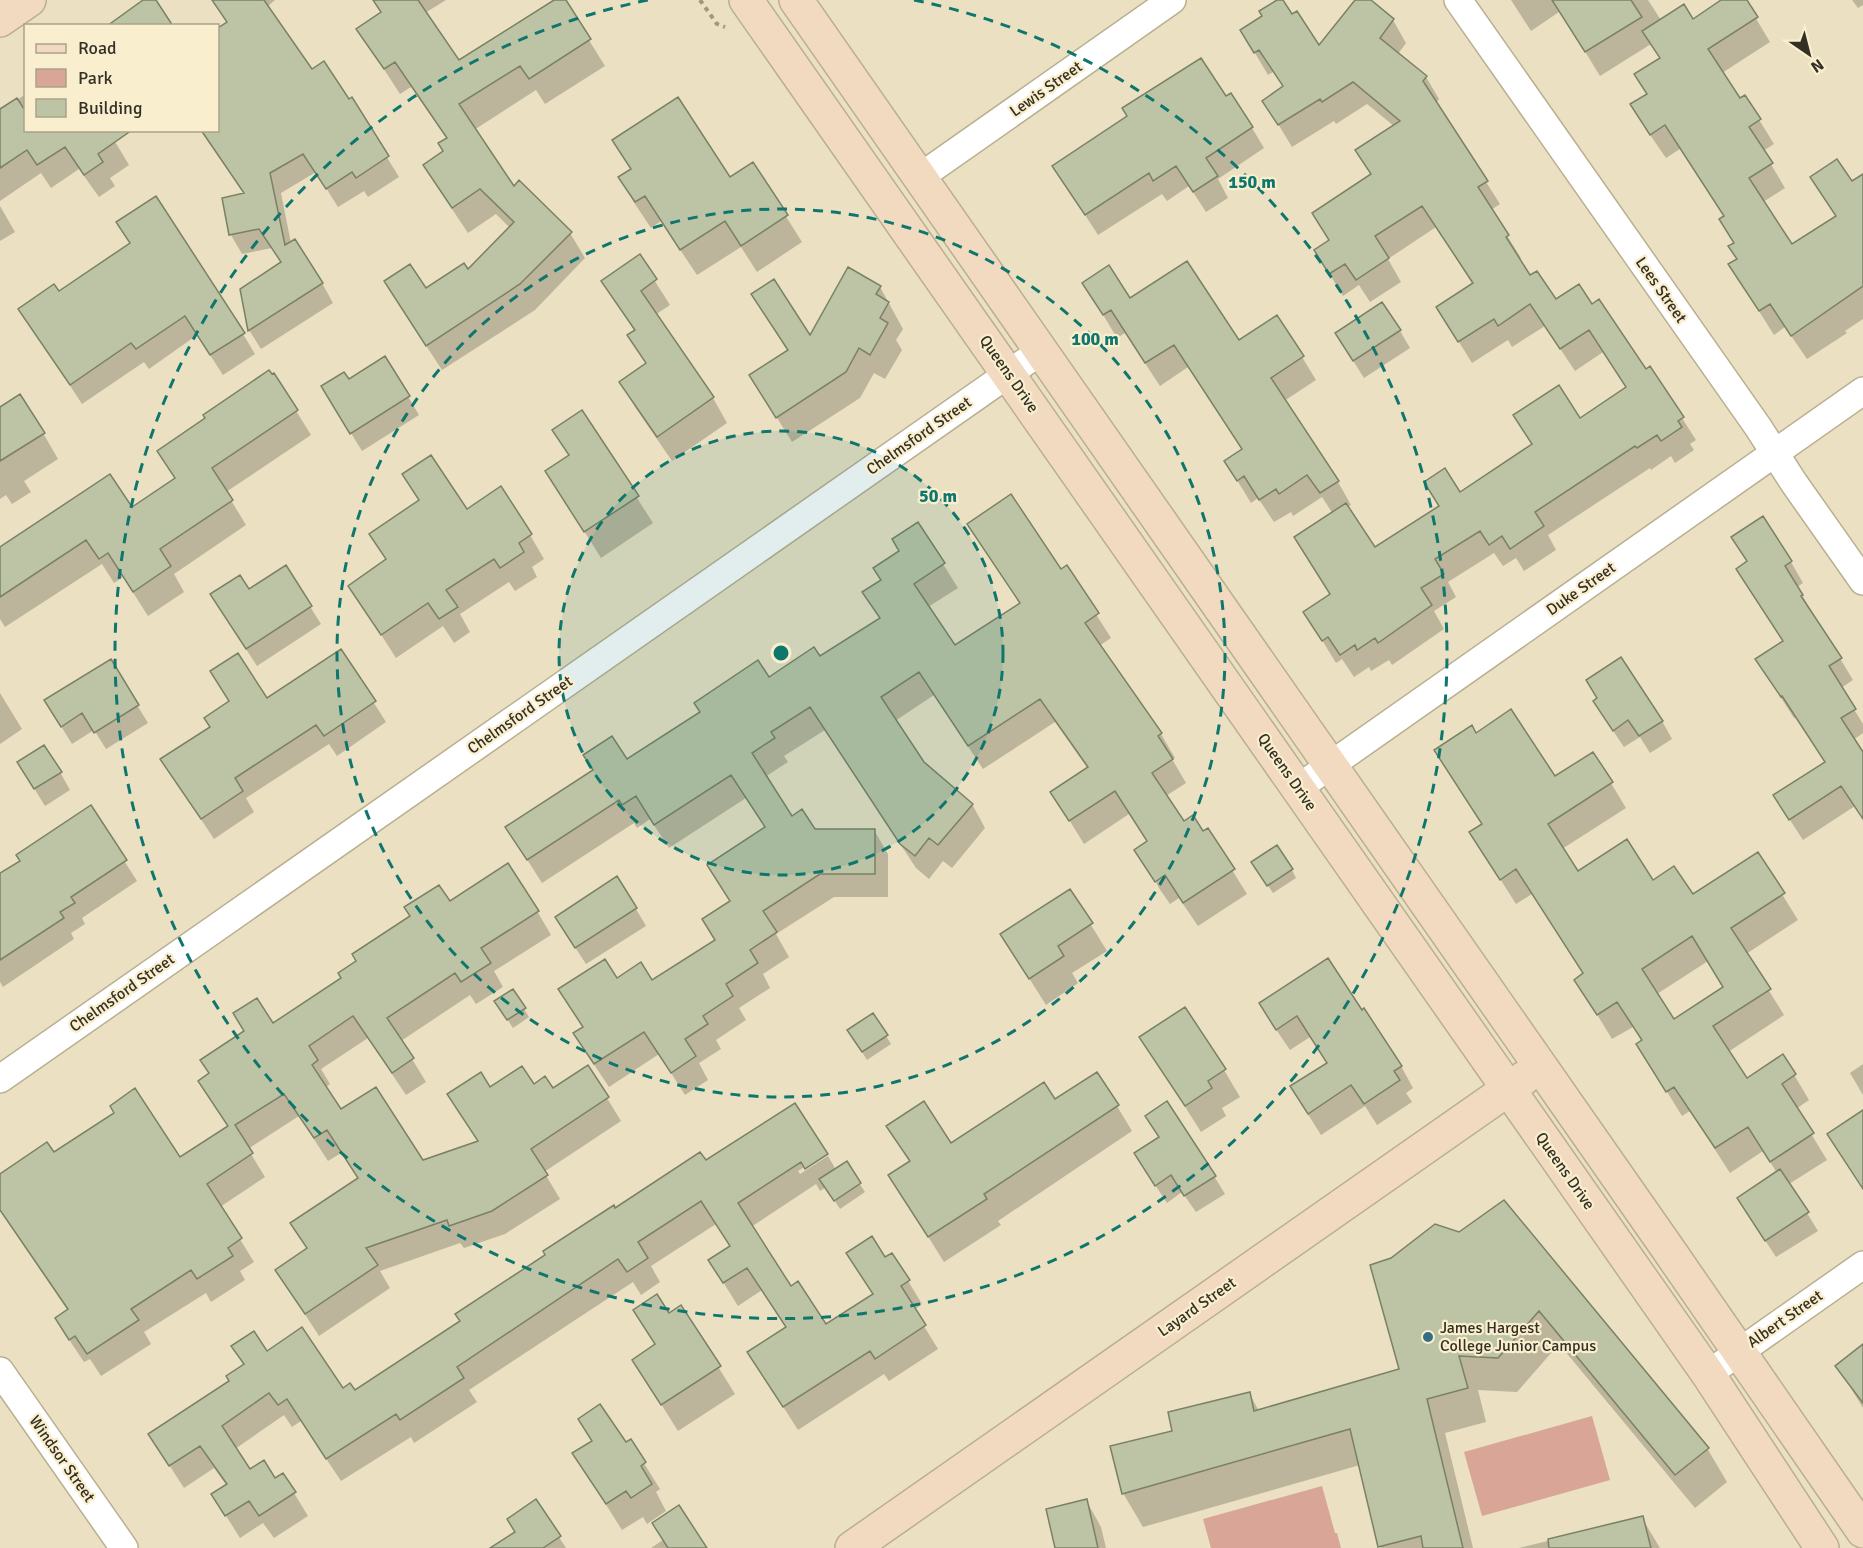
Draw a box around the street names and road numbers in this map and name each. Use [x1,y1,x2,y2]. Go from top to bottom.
street label: Lewis Street [1006,56,1086,121]
street label: Lees Street [1631,253,1691,327]
street label: Queens Drive [975,331,1043,417]
street label: Chelmsford Street [863,392,976,480]
street label: Duke Street [1542,558,1620,620]
street label: Chelmsford Street [464,671,577,759]
street label: Queens Drive [1253,729,1321,815]
street label: Chelmsford Street [66,949,179,1037]
street label: Queens Drive [1531,1128,1599,1214]
street label: Layard Street [1154,1273,1240,1341]
street label: Albert Street [1743,1285,1827,1352]
street label: Windsor Street [25,1412,100,1507]

